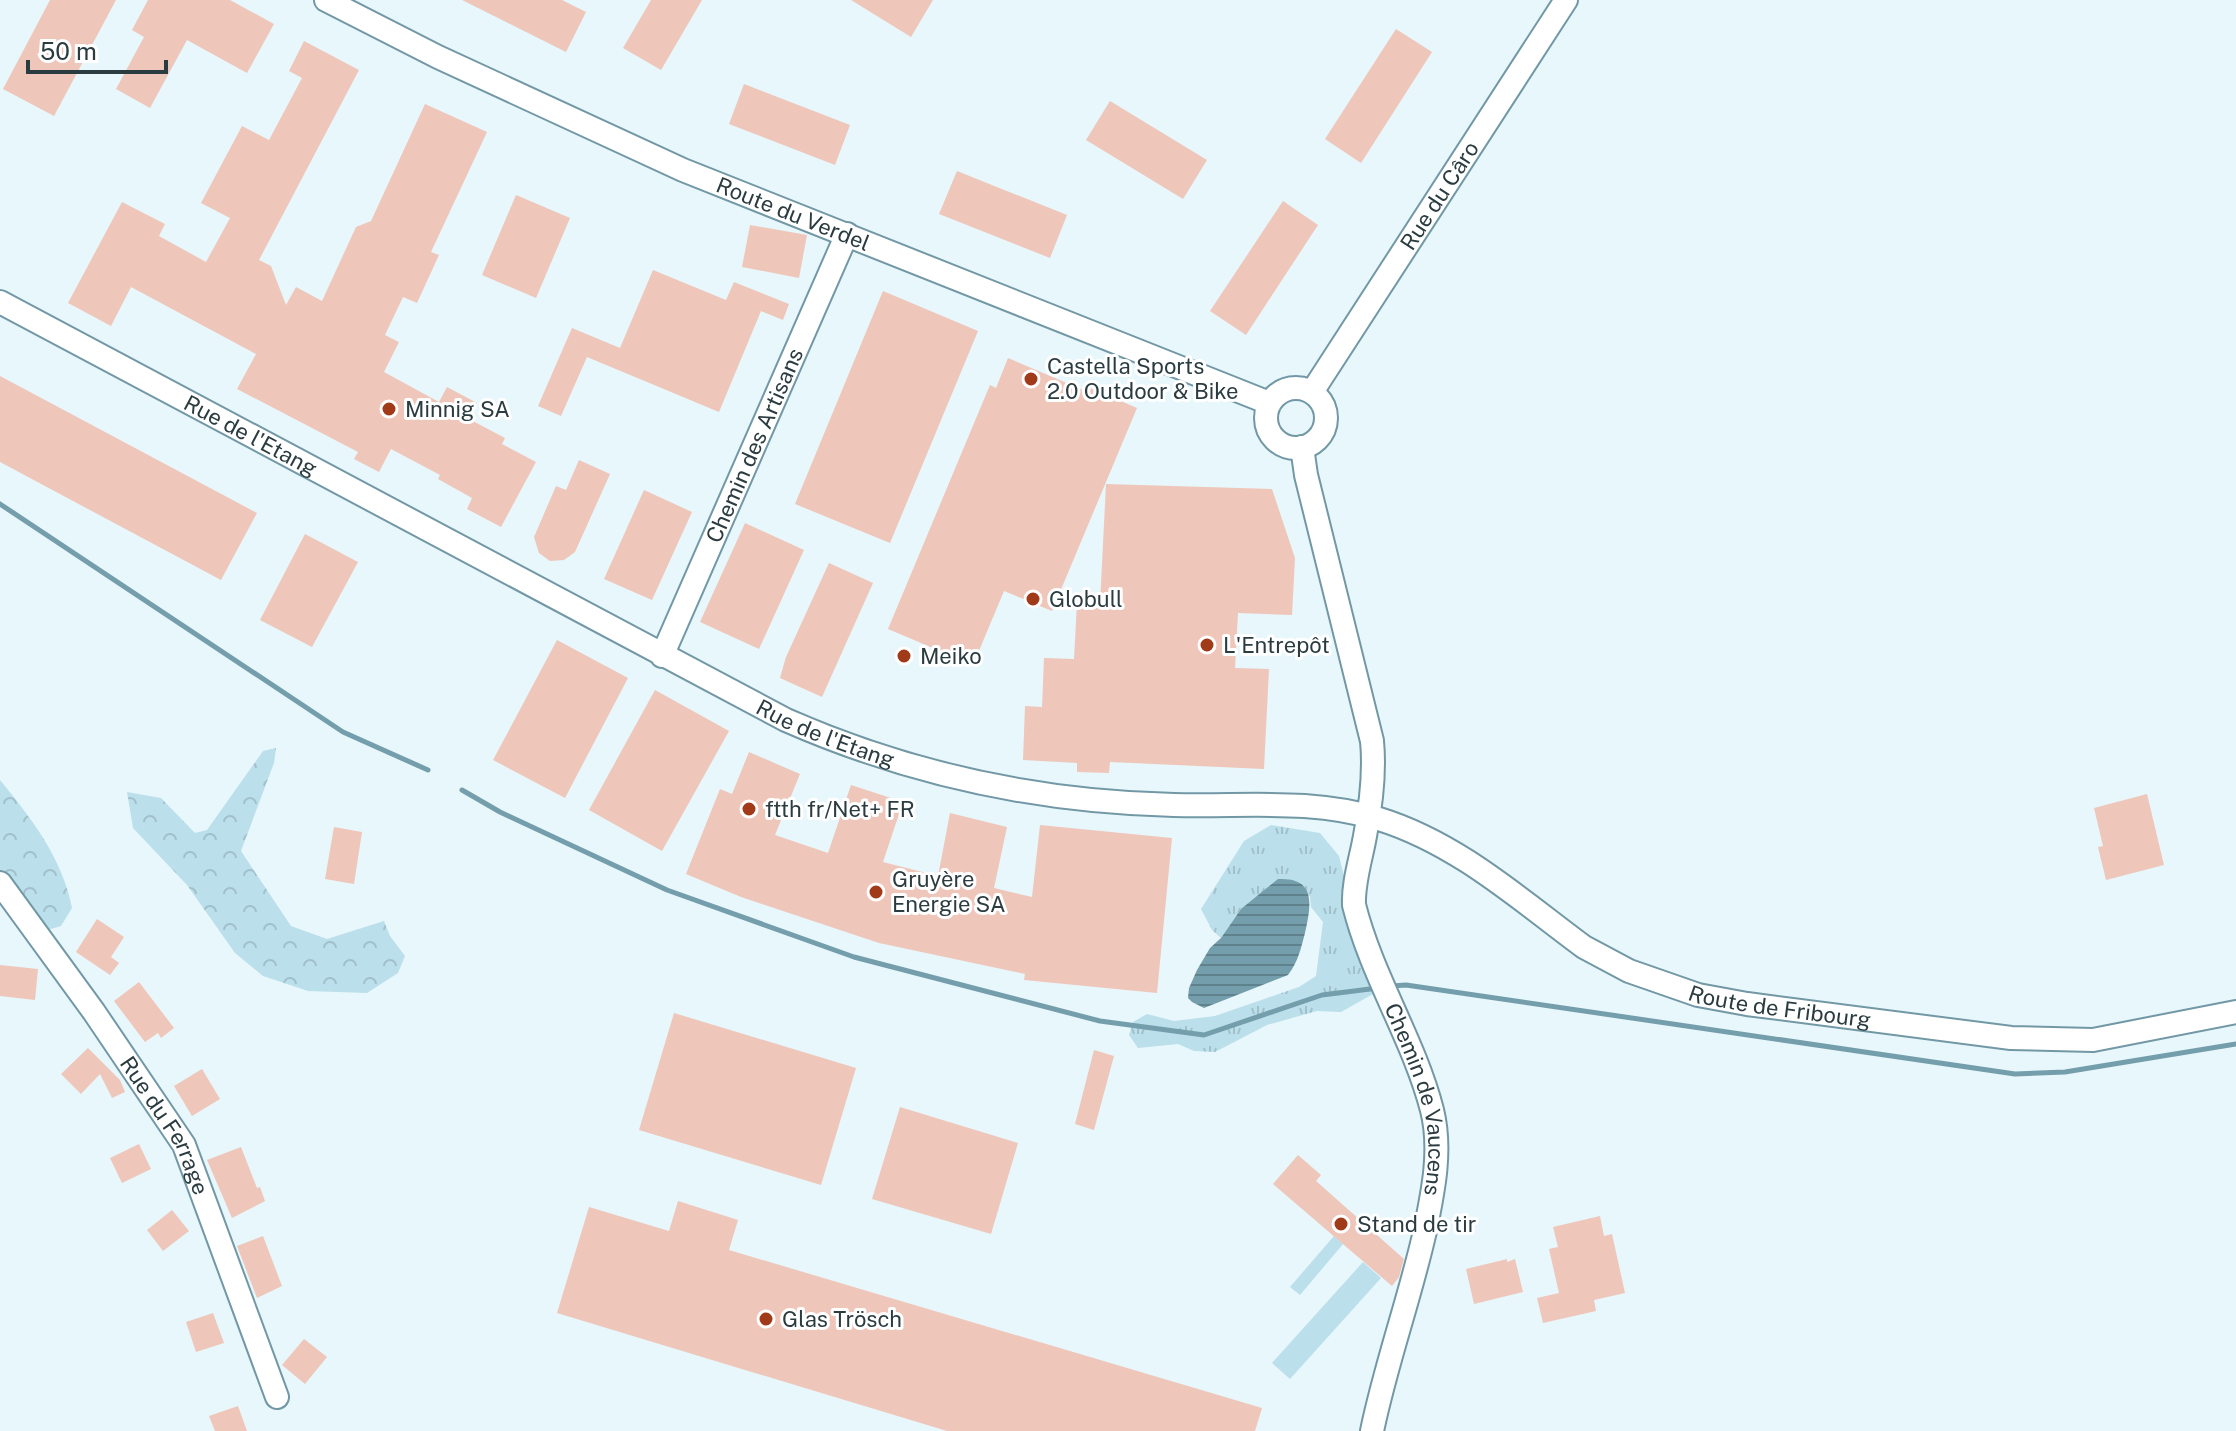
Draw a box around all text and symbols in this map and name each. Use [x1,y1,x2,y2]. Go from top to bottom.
scale bar [28,24,166,74]
text: 50 m [40,37,97,65]
street label: Rue du Câro [1395,136,1484,255]
street label: Route du Verdel [713,172,874,256]
street label: Chemin des Artisans [700,344,808,547]
place label: Castella Sports 2.0 Outdoor & Bike [1047,353,1239,404]
marker: Castella Sports 2.0 Outdoor & Bike [1022,370,1040,388]
street label: Rue de l'Etang [180,389,322,481]
place label: Minnig SA [405,396,510,422]
marker: Minnig SA [380,400,398,418]
place label: Globull [1049,586,1123,612]
marker: Globull [1024,590,1042,608]
place label: L'Entrepôt [1223,632,1330,658]
marker: L'Entrepôt [1198,636,1216,654]
place label: Meiko [920,643,982,669]
marker: Meiko [895,647,913,665]
street label: Rue de l'Etang [752,694,898,773]
place label: ftth fr/Net+ FR [765,796,915,822]
marker: ftth fr/Net+ FR [740,800,758,818]
place label: Gruyère Energie SA [892,866,1006,917]
marker: Gruyère Energie SA [867,883,885,901]
street label: Route de Fribourg [1685,980,1872,1033]
street label: Chemin de Vaucens [1379,999,1450,1198]
street label: Rue du Ferrage [115,1051,214,1198]
place label: Stand de tir [1357,1211,1476,1237]
marker: Stand de tir [1332,1215,1350,1233]
place label: Glas Trösch [782,1306,902,1332]
marker: Glas Trösch [757,1310,775,1328]

